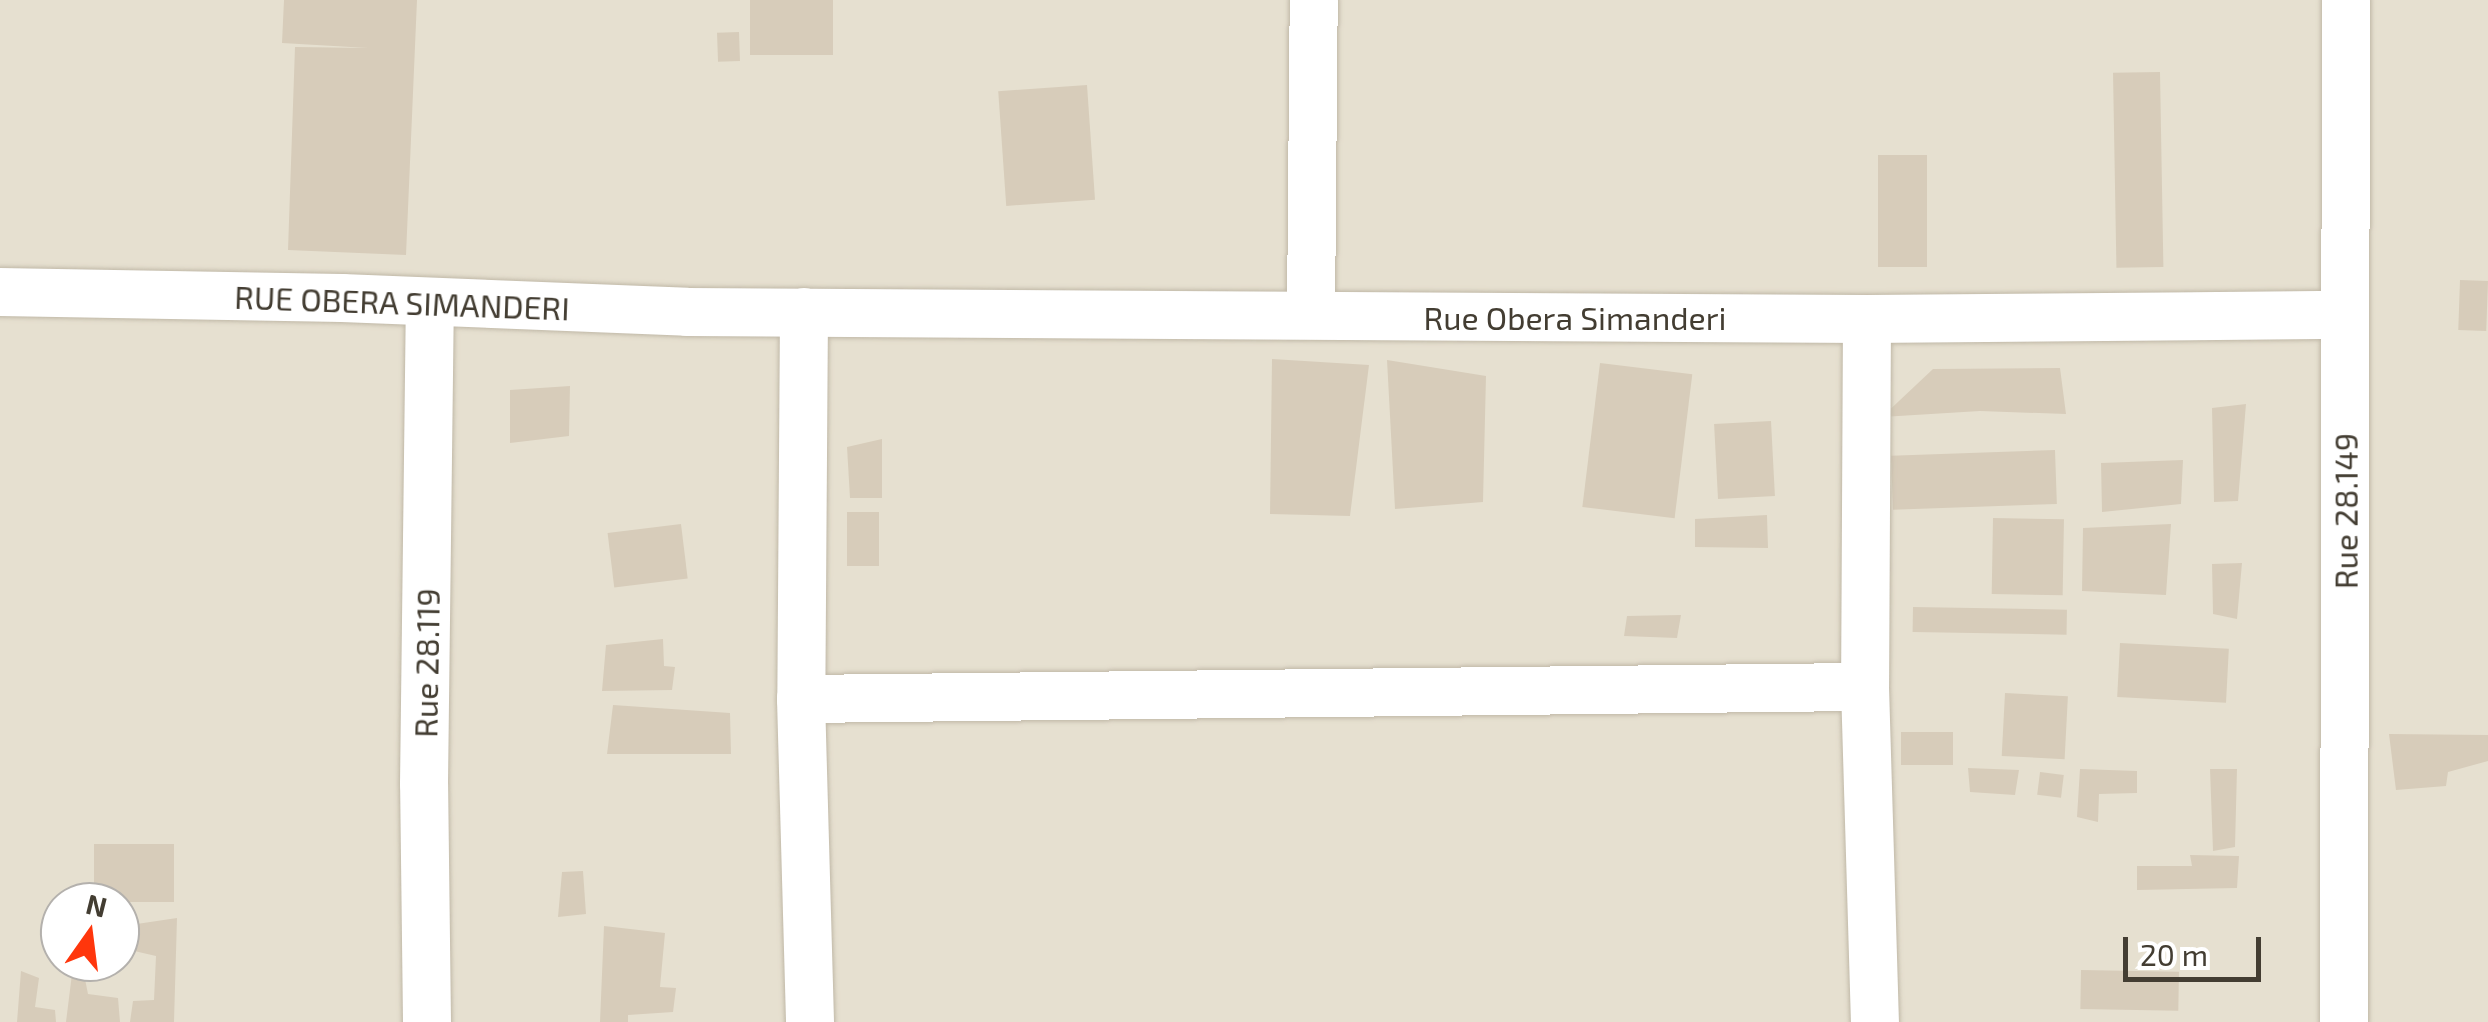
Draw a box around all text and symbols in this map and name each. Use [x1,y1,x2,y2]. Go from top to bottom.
street label: RUE OBERA SIMANDERI [233,277,571,327]
street label: Rue Obera Simanderi [1423,298,1727,336]
street label: Rue 28.149 [2326,433,2364,589]
street label: Rue 28.119 [405,588,447,738]
north arrow [40,882,140,982]
text: N [83,886,111,924]
scale bar [2128,917,2266,979]
text: 20 m [2140,936,2208,972]

